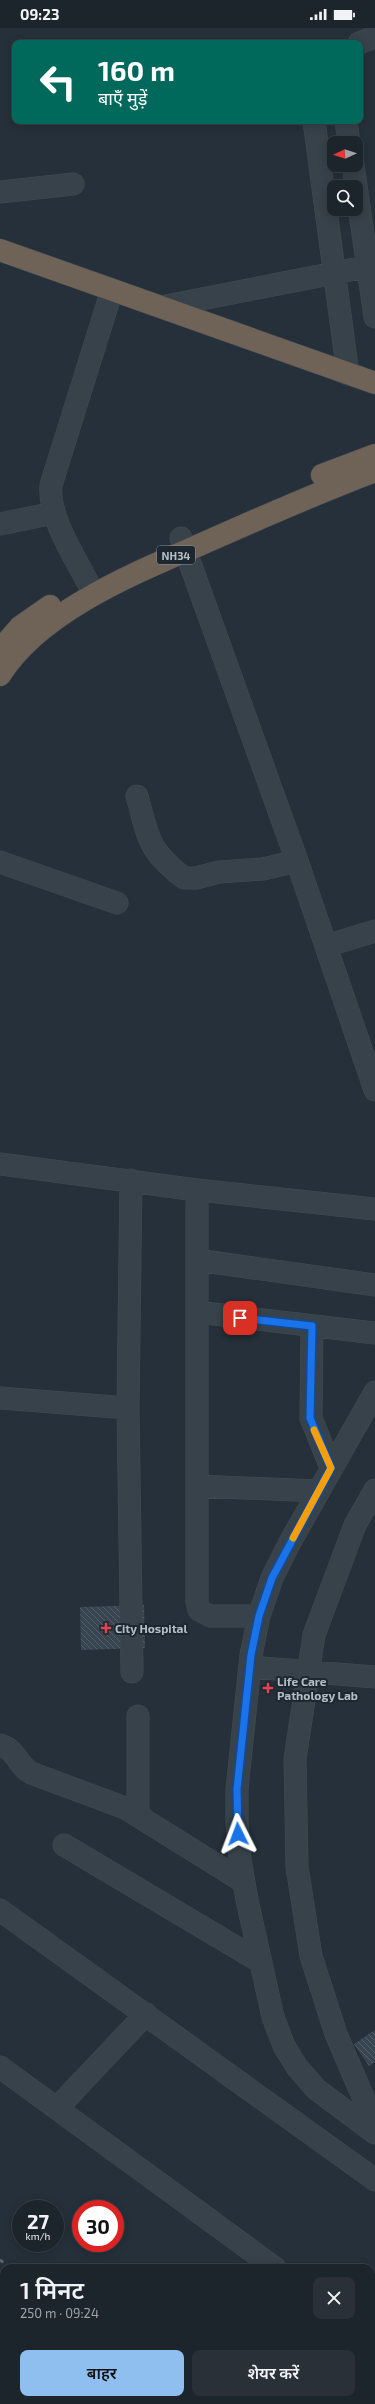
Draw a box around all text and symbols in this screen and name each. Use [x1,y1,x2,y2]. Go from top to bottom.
text: 09:23 [20,5,59,23]
text: 160 m [98,53,175,87]
icon: left [32,56,84,108]
text: बाएँ मुड़ें [98,87,147,109]
north arrow [327,136,363,172]
map controls [327,136,363,216]
button: search [327,180,363,216]
road number: NH34 [157,546,195,564]
pin [223,1301,257,1335]
icon: arrive [229,1307,251,1329]
place label: City Hospital [115,1621,187,1636]
marker: City Hospital [100,1622,112,1634]
place label: Life Care Pathology Lab [277,1674,358,1703]
marker: Life Care Pathology Lab [262,1682,274,1694]
position arrow [217,1813,259,1855]
speed limit sign: 30 [72,2200,124,2252]
text: 27 [27,2209,49,2233]
text: km/h [26,2230,50,2242]
text: 1 मिनट [20,2275,84,2304]
button: close [313,2277,355,2319]
text: 250 m · 09:24 [20,2305,99,2321]
button: बाहर [20,2350,184,2396]
button: शेयर करें [192,2350,355,2396]

